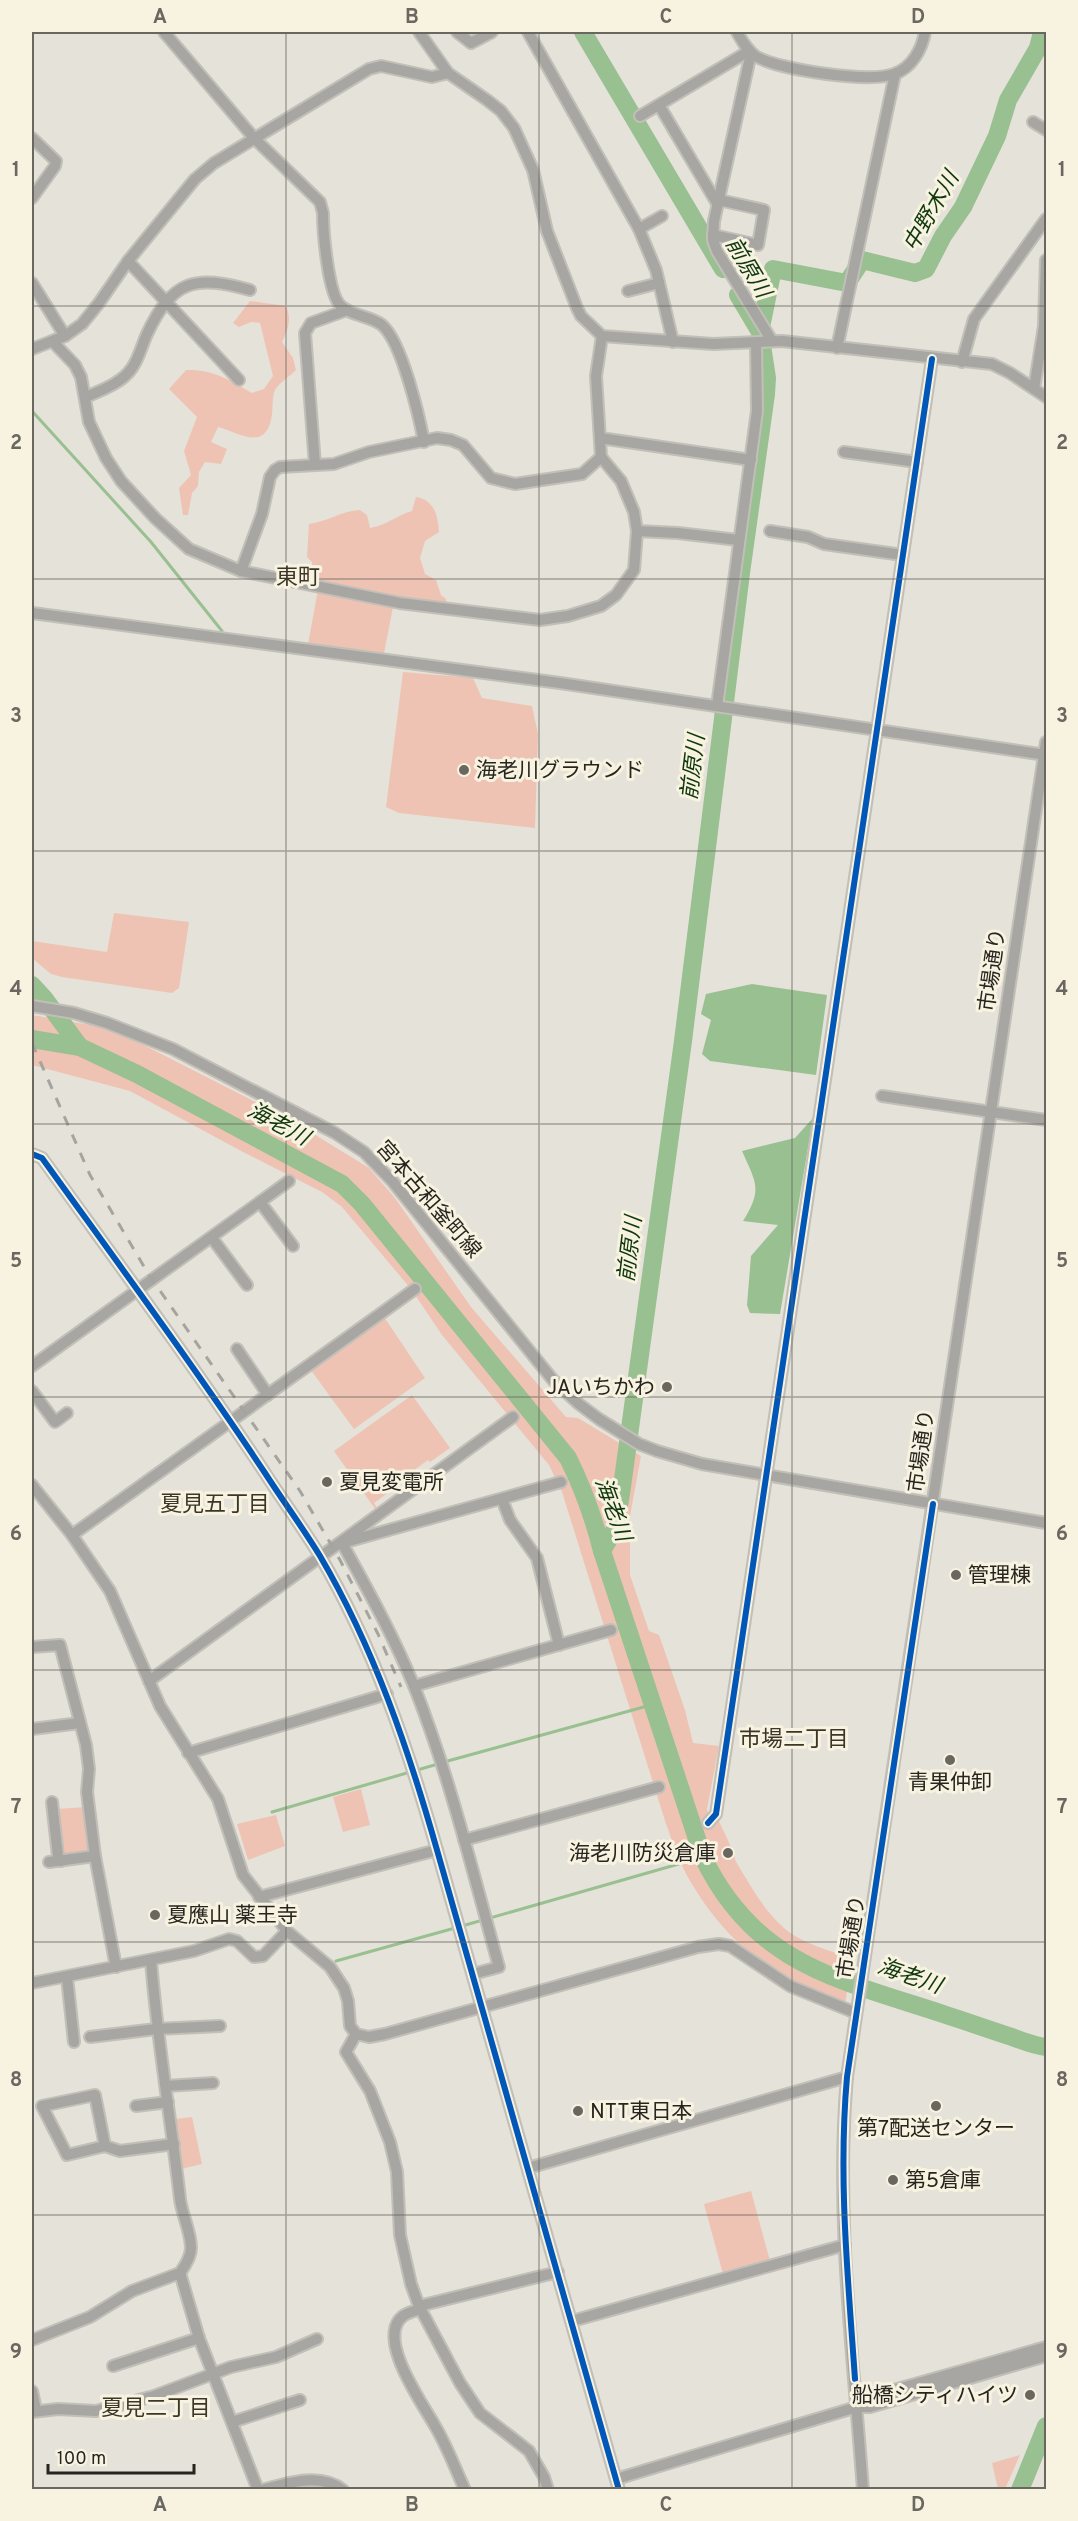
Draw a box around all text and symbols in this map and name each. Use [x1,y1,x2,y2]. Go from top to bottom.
text: A [153,5,167,31]
text: B [405,5,419,31]
text: C [660,5,672,31]
text: D [911,5,925,31]
text: 1 [12,158,20,184]
text: 1 [1058,158,1066,184]
water label: 中野木川 [898,166,967,257]
water label: 前原川 [718,233,776,305]
text: 2 [10,431,22,457]
text: 2 [1056,431,1068,457]
district label: 東町 [276,565,320,592]
text: 3 [10,704,22,730]
text: 3 [1056,704,1068,730]
water label: 前原川 [677,731,712,802]
place label: 海老川グラウンド [476,758,644,785]
marker: 海老川グラウンド [457,763,471,777]
street label: 市場通り [974,927,1013,1014]
text: 4 [10,977,22,1003]
text: 4 [1056,977,1068,1003]
water label: 海老川 [242,1098,315,1154]
street label: 宮本古和釜町線 [369,1136,486,1264]
water label: 前原川 [614,1213,649,1284]
text: 5 [10,1249,22,1275]
text: 5 [1056,1249,1068,1275]
place label: JAいちかわ [546,1375,655,1402]
marker: JAいちかわ [660,1380,674,1394]
street label: 市場通り [903,1408,942,1495]
place label: 夏見変電所 [339,1470,444,1497]
water label: 海老川 [588,1474,636,1547]
marker: 夏見変電所 [320,1475,334,1489]
district label: 夏見五丁目 [160,1492,270,1519]
text: 6 [10,1522,22,1548]
text: 6 [1056,1522,1068,1548]
place label: 管理棟 [968,1563,1031,1590]
marker: 管理棟 [949,1568,963,1582]
district label: 市場二丁目 [739,1727,849,1754]
marker: 青果仲卸 [943,1753,957,1767]
place label: 青果仲卸 [908,1770,992,1797]
text: 7 [11,1795,21,1821]
text: 7 [1057,1795,1067,1821]
place label: 海老川防災倉庫 [569,1841,716,1868]
marker: 海老川防災倉庫 [721,1846,735,1860]
street label: 市場通り [833,1894,872,1981]
place label: 夏應山 薬王寺 [167,1903,298,1930]
marker: 夏應山 薬王寺 [148,1908,162,1922]
water label: 海老川 [874,1954,947,2002]
text: 8 [10,2068,22,2094]
text: 8 [1056,2068,1068,2094]
place label: NTT東日本 [590,2099,692,2126]
marker: 第7配送センター [929,2099,943,2113]
marker: NTT東日本 [571,2104,585,2118]
place label: 第7配送センター [857,2116,1015,2143]
place label: 第5倉庫 [905,2168,981,2195]
marker: 第5倉庫 [886,2173,900,2187]
text: 9 [10,2340,22,2366]
text: 9 [1056,2340,1068,2366]
place label: 船橋シティハイツ [852,2383,1018,2410]
marker: 船橋シティハイツ [1023,2388,1037,2402]
district label: 夏見二丁目 [101,2396,211,2423]
scale bar [48,2437,194,2475]
text: 100 m [57,2448,106,2471]
text: A [153,2493,167,2519]
text: B [405,2493,419,2519]
text: C [660,2493,672,2519]
text: D [911,2493,925,2519]

